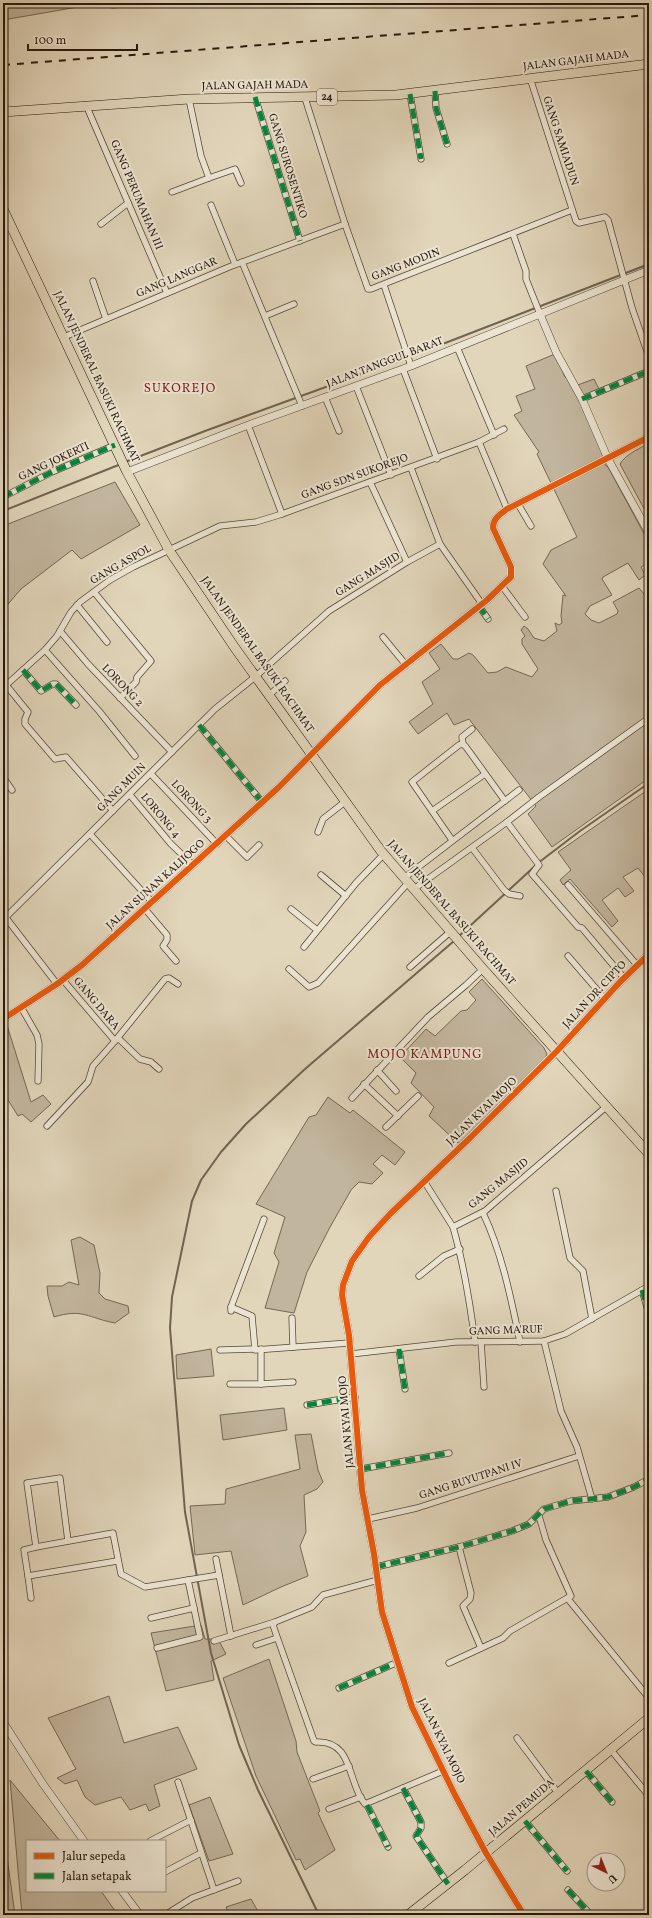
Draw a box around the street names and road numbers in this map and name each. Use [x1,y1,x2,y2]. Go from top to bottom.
street label: JALAN GAJAH MADA [522,47,630,75]
street label: JALAN GAJAH MADA [202,78,309,94]
road number: 24 [317,89,337,105]
street label: GANG SAMIADUN [538,94,582,188]
street label: GANG SUROSENTIKO [264,112,310,220]
street label: GANG PERUMAHAN III [106,138,166,252]
street label: GANG MODIN [370,245,442,285]
street label: GANG LANGGAR [134,254,220,302]
street label: JALAN JENDERAL BASUKI RACHMAT [50,289,143,466]
street label: JALAN TANGGUL BARAT [324,334,446,392]
street label: GANG JOKERTI [16,439,92,485]
street label: GANG SDN SUKOREJO [299,451,411,503]
street label: GANG ASPOL [88,541,154,589]
street label: GANG MASJID [333,549,403,601]
street label: JALAN JENDERAL BASUKI RACHMAT [197,574,317,737]
street label: LORONG 2 [98,661,146,711]
street label: GANG MUIN [94,760,150,816]
street label: LORONG 3 [167,777,215,827]
street label: LORONG 4 [137,790,184,842]
street label: JALAN SUNAN KALIJOGO [103,837,209,933]
street label: JALAN JENDERAL BASUKI RACHMAT [384,837,519,989]
street label: JALAN DR. CIPTO [560,958,630,1032]
street label: GANG DARA [69,974,123,1034]
street label: JALAN KYAI MOJO [443,1074,521,1150]
street label: GANG MASJID [466,1155,532,1213]
street label: GANG MA'RUF [469,1322,543,1340]
street label: JALAN KYAI MOJO [335,1375,359,1469]
street label: GANG BUYUTPANI IV [417,1456,525,1504]
street label: JALAN KYAI MOJO [414,1696,468,1786]
street label: JALAN PEMUDA [486,1776,558,1840]

